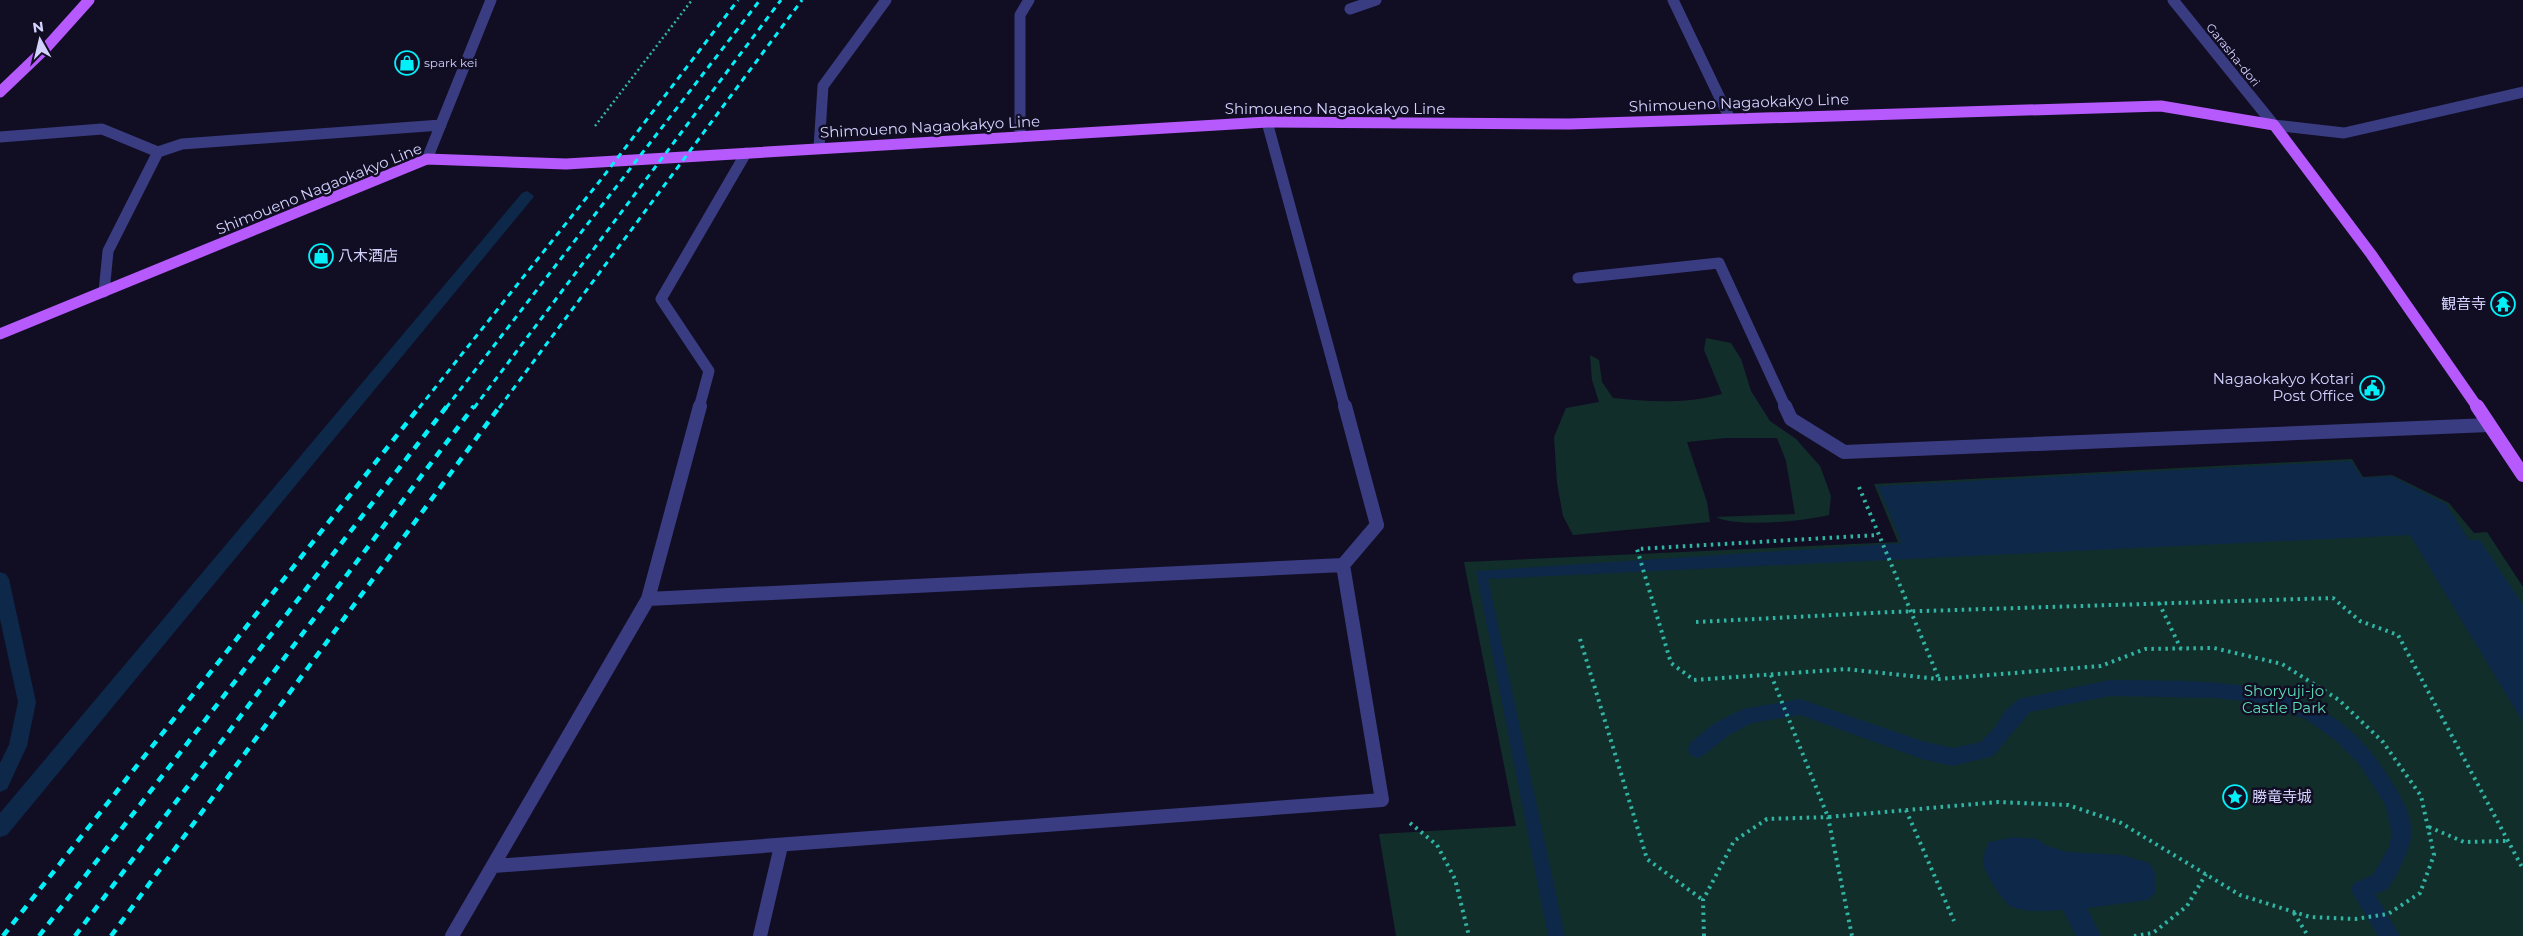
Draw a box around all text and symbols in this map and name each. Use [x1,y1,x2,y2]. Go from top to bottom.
north arrow [15,15,65,65]
text: N [31,17,45,37]
street label: Garasha-dori [2203,20,2263,89]
shop icon: spark kei [394,50,420,76]
place label: spark kei [424,55,477,70]
street label: Shimoueno Nagaokakyo Line [1628,89,1849,116]
street label: Shimoueno Nagaokakyo Line [1225,99,1445,118]
street label: Shimoueno Nagaokakyo Line [819,111,1041,142]
street label: Shimoueno Nagaokakyo Line [213,138,425,239]
shop icon: 八木酒店 [308,243,334,269]
place label: 八木酒店 [338,246,398,265]
temple icon: 観音寺 [2490,291,2516,317]
place label: 観音寺 [2441,294,2486,313]
place label: Nagaokakyo Kotari Post Office [2213,369,2354,405]
public building icon: Nagaokakyo Kotari Post Office [2359,375,2385,401]
park label: Shoryuji-jo Castle Park [2242,681,2326,717]
place icon: 勝竜寺城 [2222,784,2248,810]
place label: 勝竜寺城 [2252,787,2312,806]

